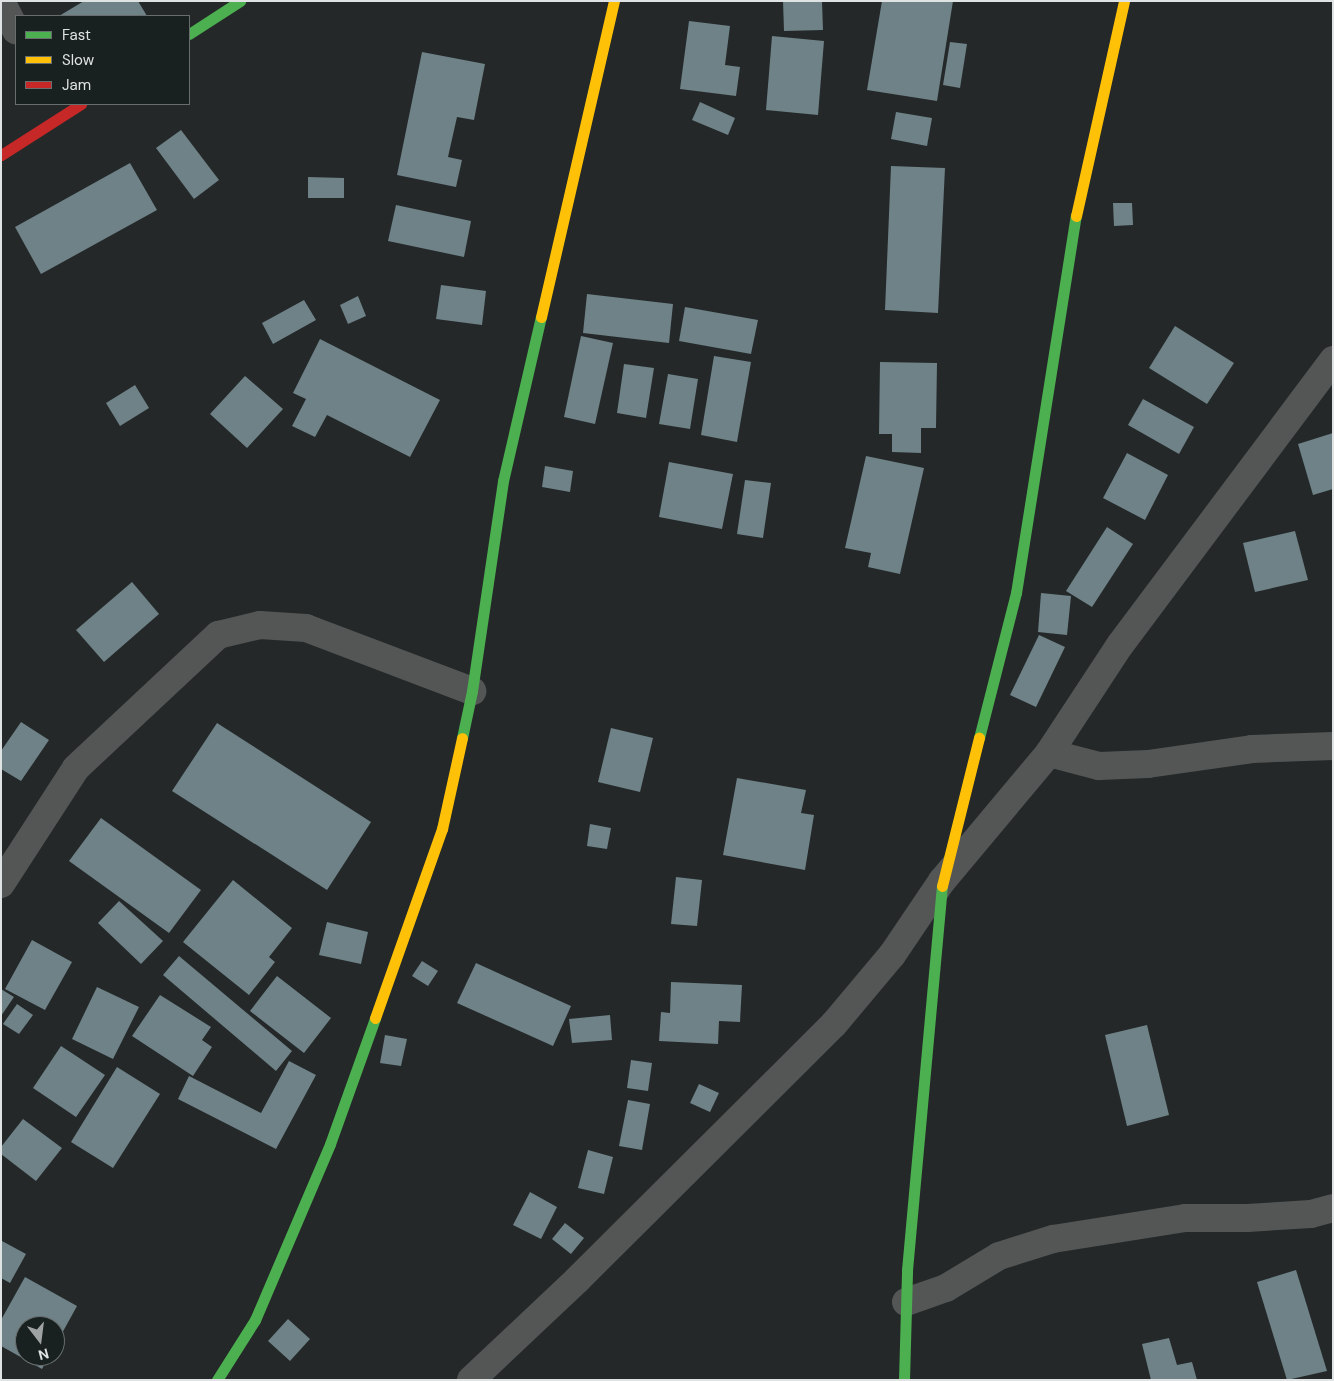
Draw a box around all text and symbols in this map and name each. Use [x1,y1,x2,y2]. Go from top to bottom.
legend [15,15,190,105]
text: Fast [62,25,91,45]
text: Slow [62,50,94,70]
text: Jam [62,75,91,95]
north arrow [15,1316,65,1366]
text: N [36,1345,51,1365]

